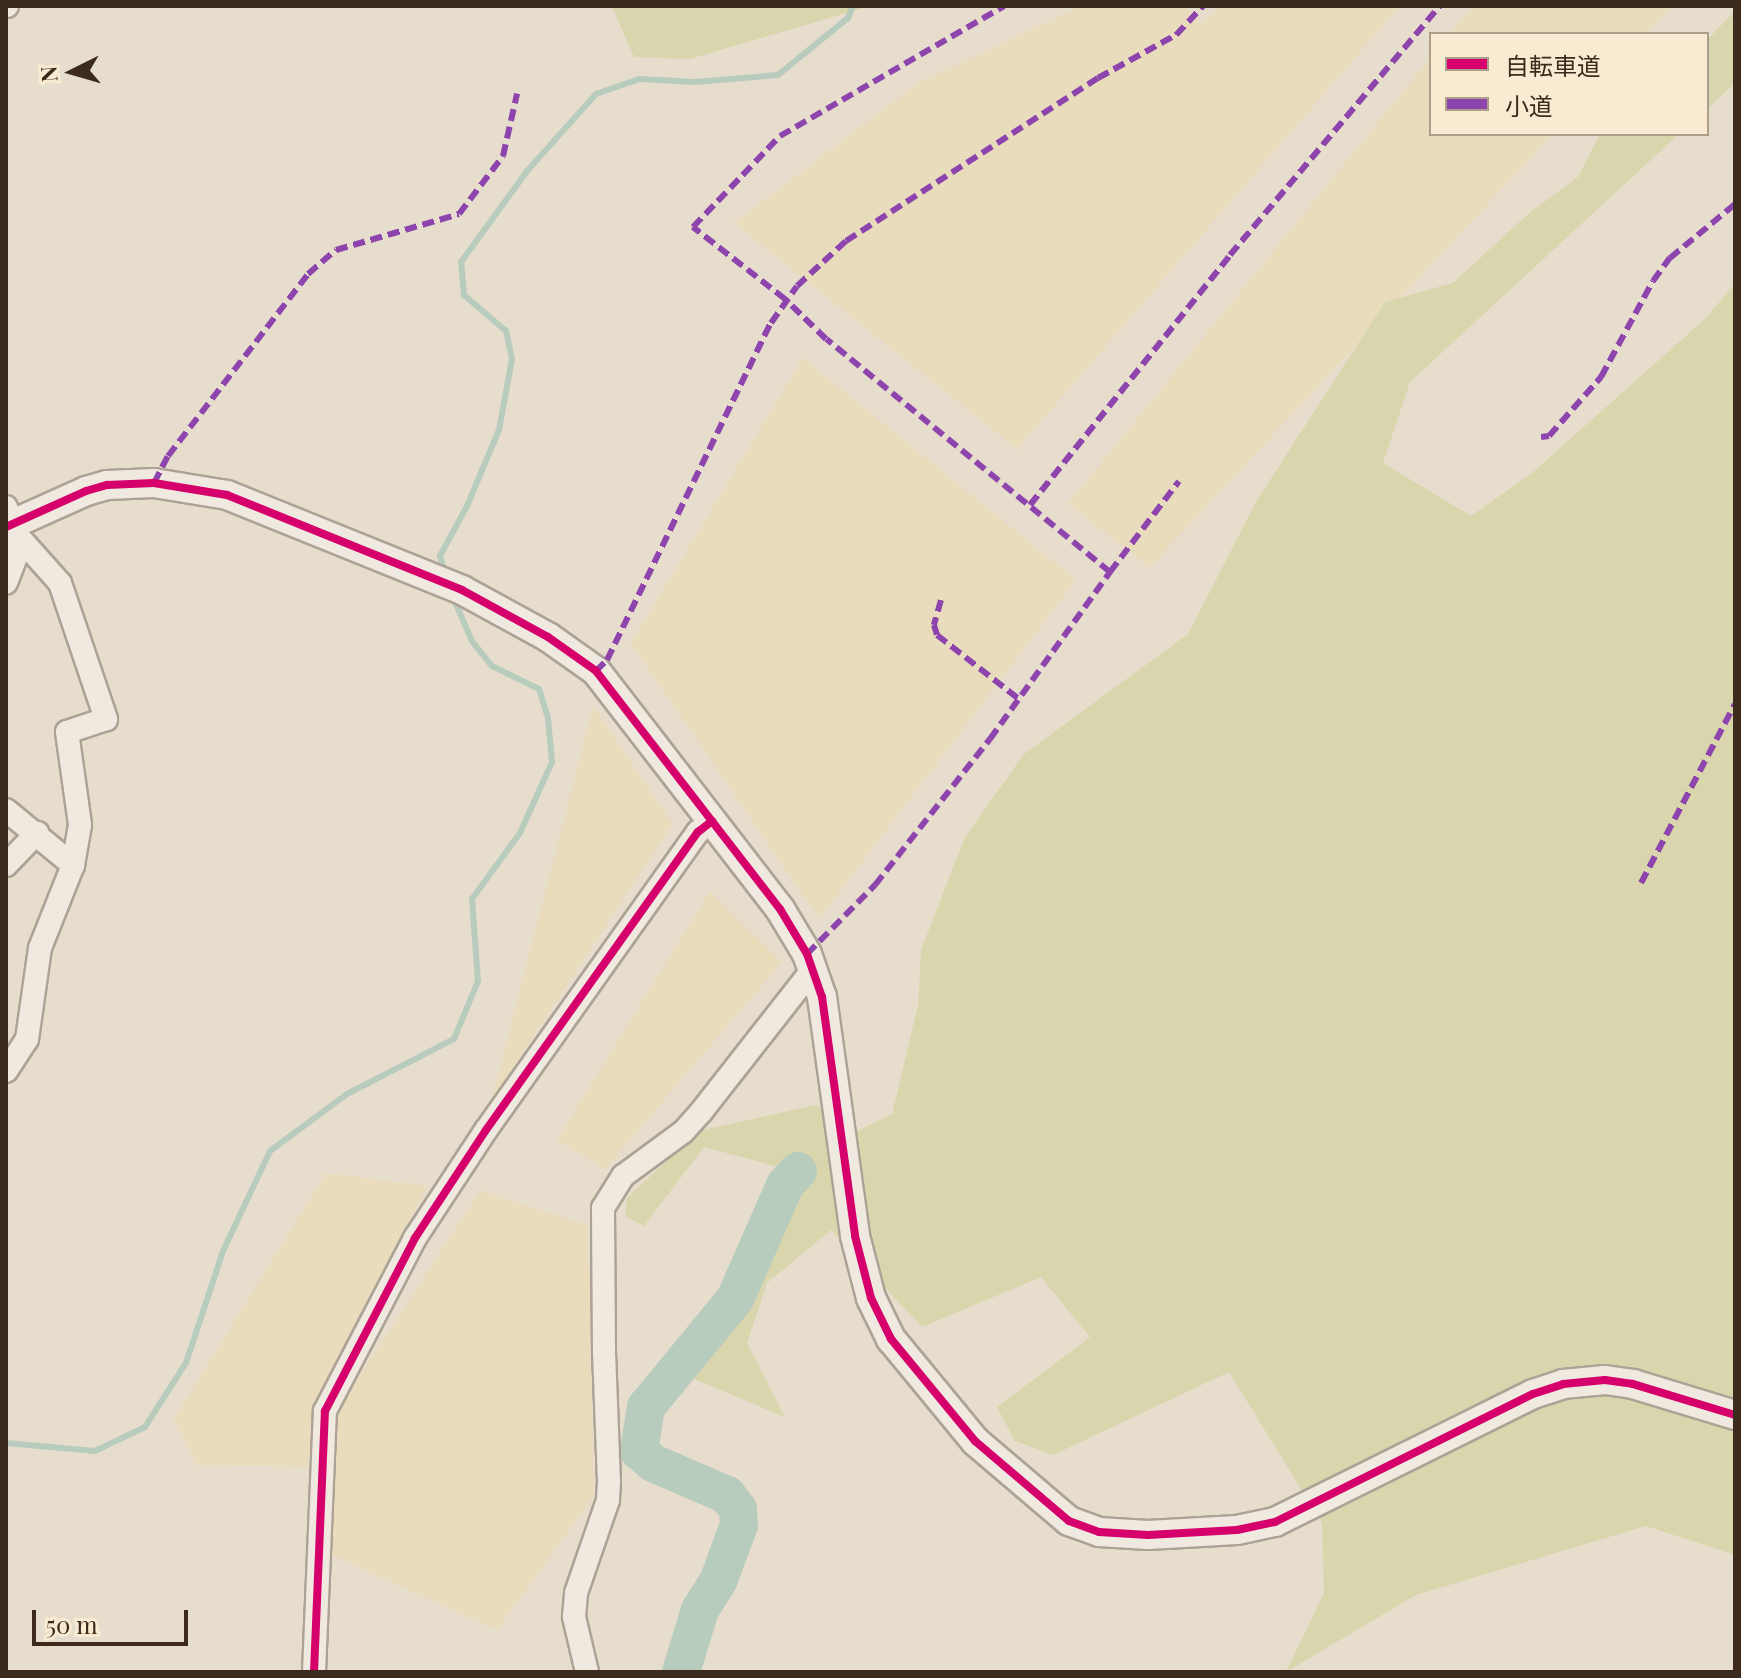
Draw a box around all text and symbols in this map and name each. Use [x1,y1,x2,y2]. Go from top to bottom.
north arrow [32,32,112,112]
legend [1429,32,1709,136]
text: 自転車道 [1505,49,1601,81]
text: N [32,65,64,83]
text: 小道 [1505,89,1553,121]
scale bar [36,1594,192,1644]
text: 50 m [46,1608,98,1640]

